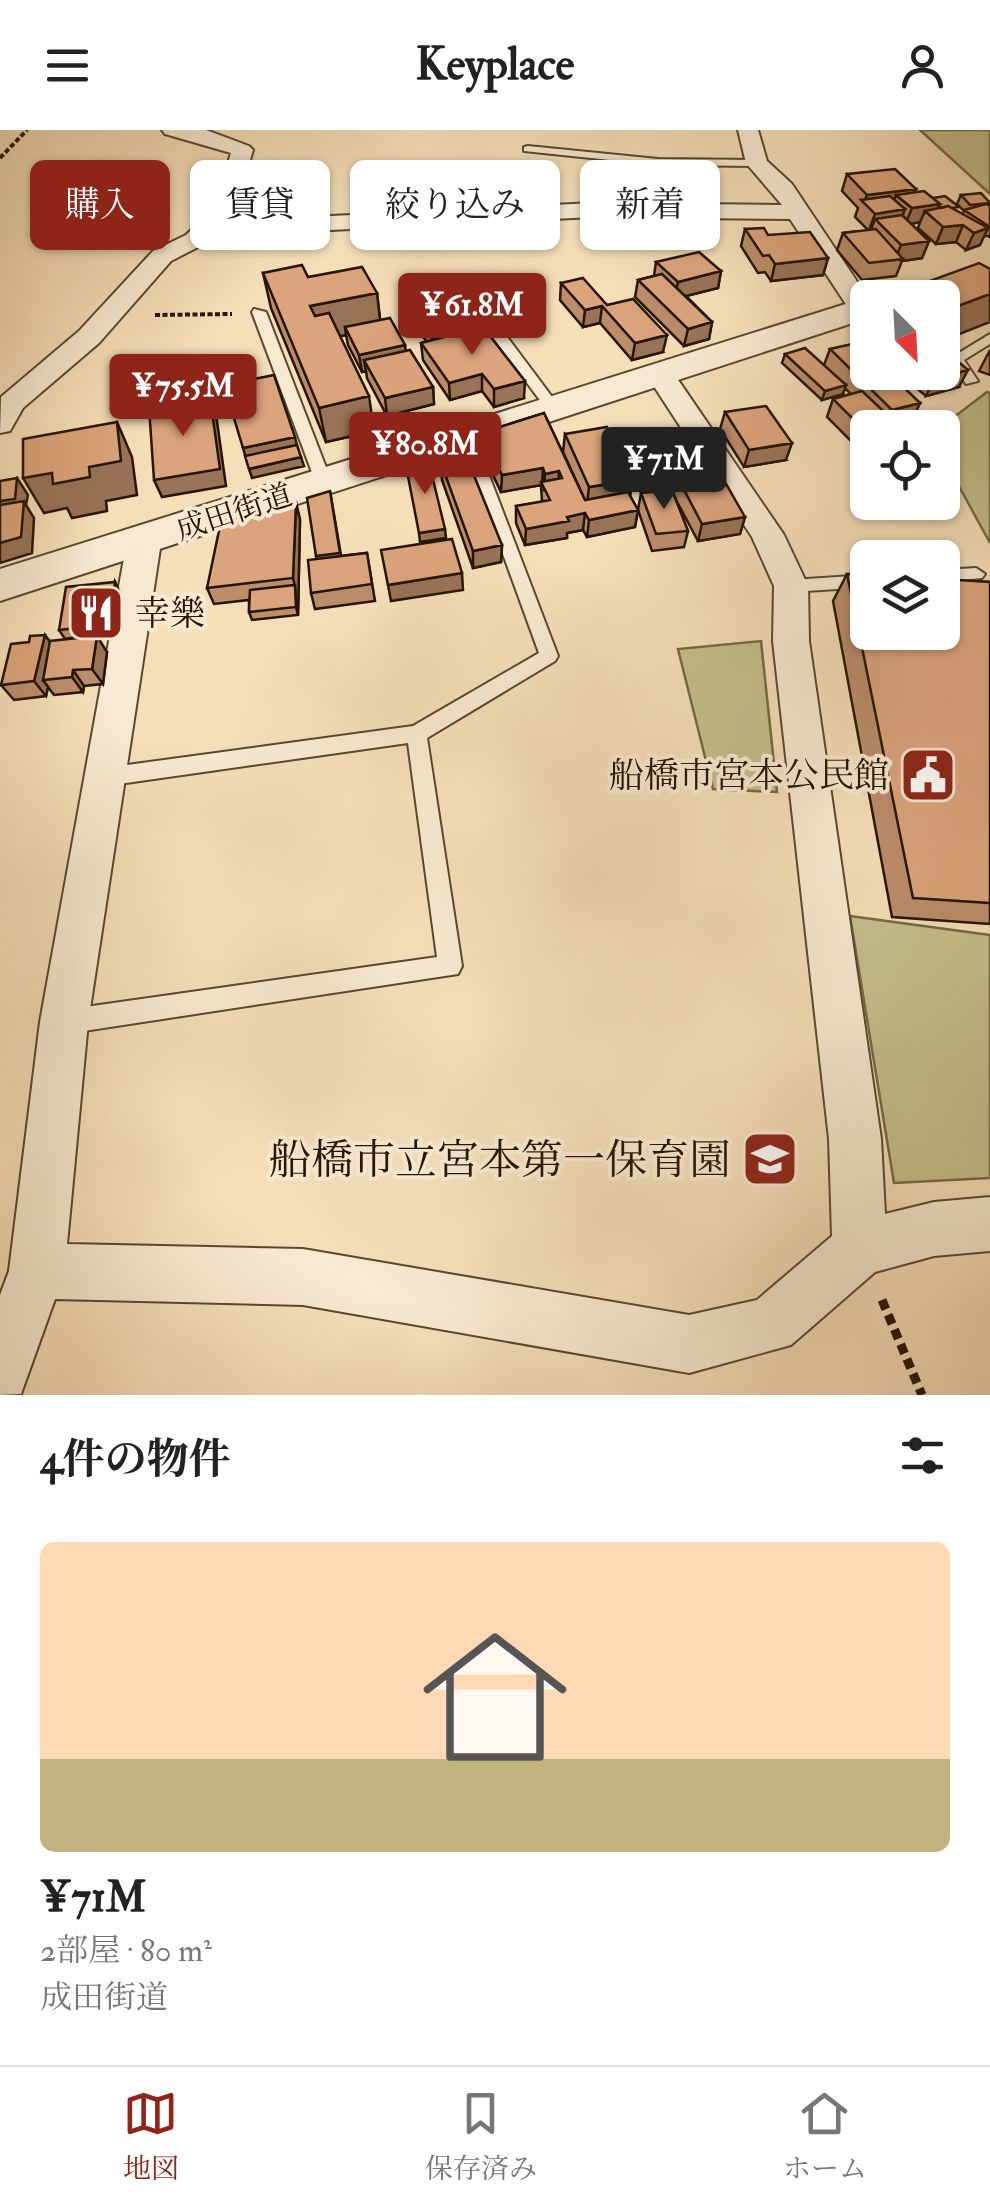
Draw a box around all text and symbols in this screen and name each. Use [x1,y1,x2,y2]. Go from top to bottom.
text: Keyplace [416,37,574,93]
icon: menu [40,38,95,93]
icon: person [895,38,950,93]
chip: 購入 [30,160,170,250]
chip: 賃貸 [190,160,330,250]
chip: 絞り込み [350,160,560,250]
chip: 新着 [580,160,720,250]
pin: ¥61.8M [391,273,553,358]
north arrow [850,280,960,390]
map controls [850,280,960,650]
text: ¥61.8M [420,285,524,325]
pin: ¥75.5M [102,354,264,439]
text: ¥75.5M [132,366,234,406]
button: locate [850,410,960,520]
pin: ¥80.8M [344,412,506,497]
text: ¥80.8M [371,424,479,464]
pin: ¥71M [605,427,723,512]
text: ¥71M [623,439,705,479]
street label: 成田街道 [171,476,297,549]
button: layers [850,540,960,650]
restaurant icon: 幸樂 [66,583,126,643]
place label: 幸樂 [135,592,205,636]
public building icon: 船橋市宮本公民館 [898,745,958,805]
place label: 船橋市宮本公民館 [609,754,889,798]
school or university icon: 船橋市立宮本第一保育園 [740,1129,800,1189]
place label: 船橋市立宮本第一保育園 [269,1135,731,1187]
icon: filters [895,1428,950,1483]
text: 4件の物件 [40,1434,231,1486]
icon: home [405,1607,585,1787]
text: ¥71M [40,1872,146,1924]
text: 2部屋 · 80 m² [40,1931,212,1971]
text: 成田街道 [40,1978,168,2018]
tab: 地図 [123,2086,179,2187]
tab: 保存済み [425,2086,537,2187]
tab: ホーム [783,2086,867,2187]

